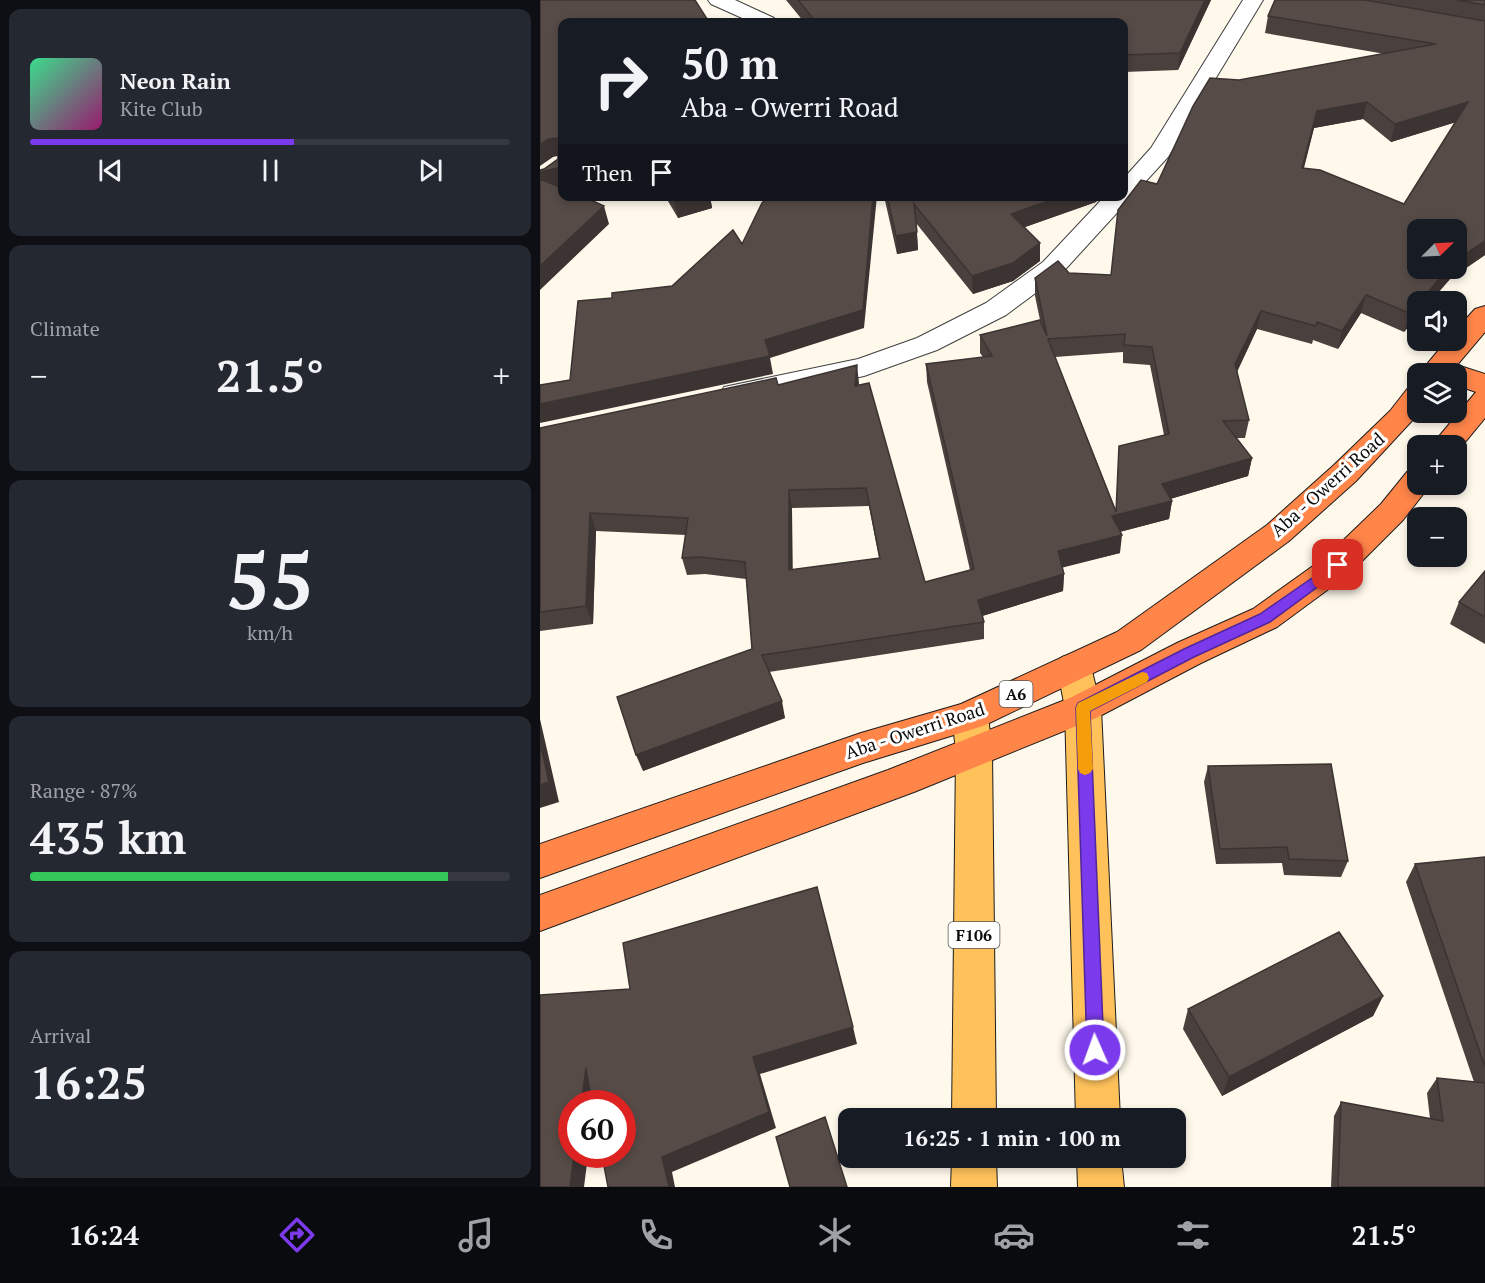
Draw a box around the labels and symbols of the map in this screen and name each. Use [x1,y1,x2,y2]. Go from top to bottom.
north arrow [1407,219,1467,279]
street label: Aba - Owerri Road [1265,427,1389,542]
pin [1312,539,1363,590]
road number: A6 [1000,681,1032,707]
street label: Aba - Owerri Road [842,696,987,764]
road number: F106 [948,922,1000,948]
position arrow [1063,1018,1127,1082]
speed limit sign: 60 [558,1090,636,1168]

